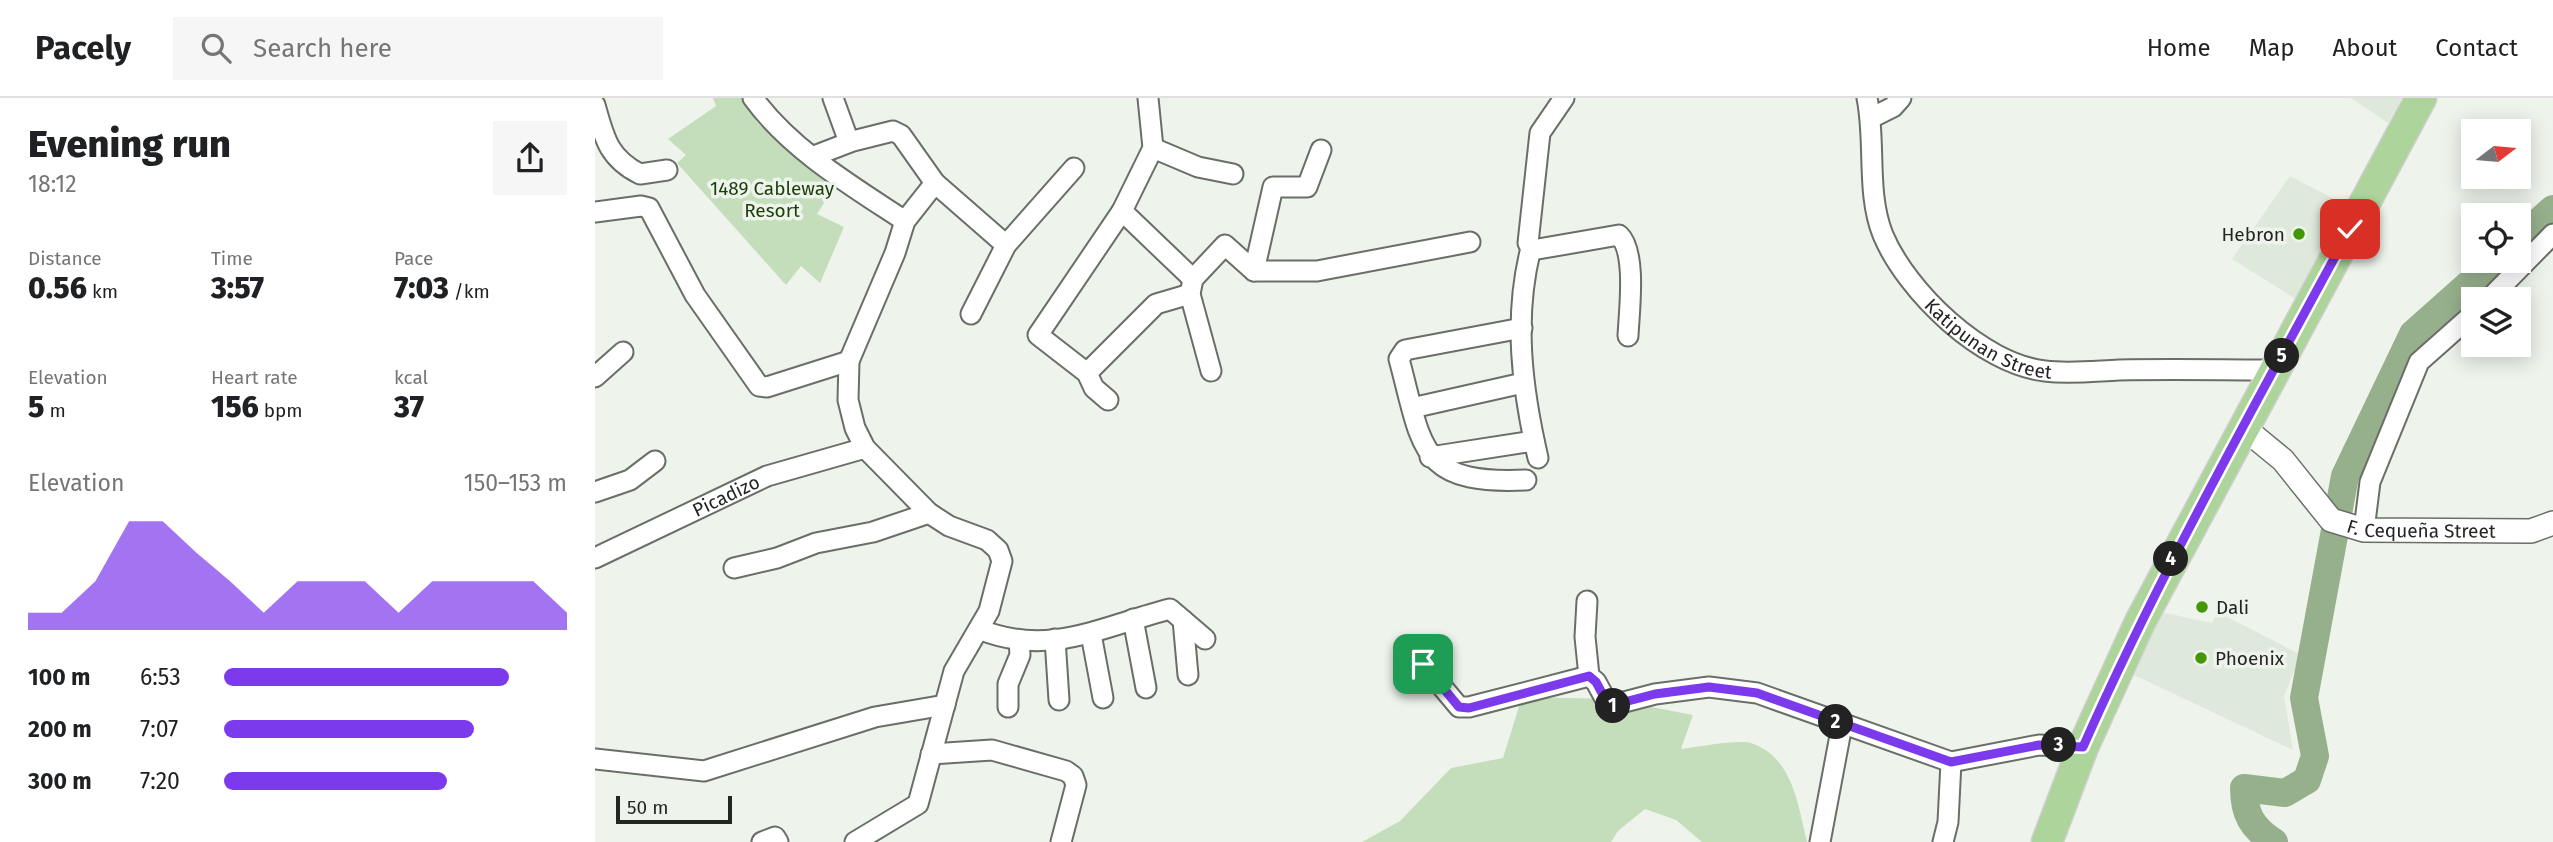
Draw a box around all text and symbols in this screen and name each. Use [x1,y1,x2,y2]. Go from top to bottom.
search box [173,17,663,80]
text: Pacely [35,28,131,68]
icon: search [197,29,235,67]
text: Search here [253,33,392,64]
text: Home [2147,34,2211,62]
text: Map [2249,34,2295,62]
text: About [2333,34,2397,62]
text: Contact [2435,34,2518,62]
north arrow [2461,119,2531,189]
map controls [2461,119,2531,357]
text: Evening run [28,121,231,167]
button: share [493,121,567,195]
text: 18:12 [28,170,77,198]
park label: 1489 Cableway Resort [710,177,835,222]
pin [2320,199,2380,259]
button: locate [2461,203,2531,273]
icon: check [2331,210,2369,248]
place label: Hebron [2221,223,2285,246]
marker: Hebron [2291,226,2307,242]
text: Distance [28,247,102,270]
text: Time [211,247,253,270]
text: Pace [394,247,433,270]
text: 0.56 [28,270,87,306]
text: 3:57 [211,270,264,306]
text: 7:03 [394,270,449,306]
text: km [87,280,118,303]
text: /km [449,280,490,303]
button: layers [2461,287,2531,357]
street label: Katipunan Street [1920,294,2053,384]
pin: 5 [2265,338,2299,374]
text: 5 [2276,344,2287,367]
text: Elevation [28,366,108,389]
text: Heart rate [211,366,298,389]
text: kcal [394,366,428,389]
text: 5 [28,389,44,425]
text: 156 [211,389,259,425]
text: 37 [394,389,424,425]
text: m [44,399,66,422]
text: bpm [259,399,303,422]
text: Elevation [28,469,124,497]
text: 150–153 m [464,469,567,497]
street label: Picadizo [689,470,763,522]
street label: F. Cequeña Street [2344,514,2496,543]
pin: 4 [2153,542,2189,576]
text: 4 [2165,547,2176,570]
place label: Dali [2216,596,2249,619]
marker: Dali [2194,599,2210,615]
pin [1393,634,1453,694]
icon: arrive [1404,645,1442,683]
place label: Phoenix [2215,647,2285,670]
marker: Phoenix [2193,650,2209,666]
text: 100 m [28,663,90,691]
text: 6:53 [140,663,181,691]
pin: 1 [1595,688,1631,724]
text: 1 [1608,694,1617,717]
pin: 2 [1819,704,1853,740]
text: 2 [1831,710,1840,733]
text: 200 m [28,715,92,743]
text: 7:07 [140,715,178,743]
pin: 3 [2041,728,2077,762]
text: 3 [2054,733,2063,756]
text: 300 m [28,767,92,795]
text: 7:20 [140,767,180,795]
scale bar [616,793,731,825]
text: 50 m [627,796,668,819]

